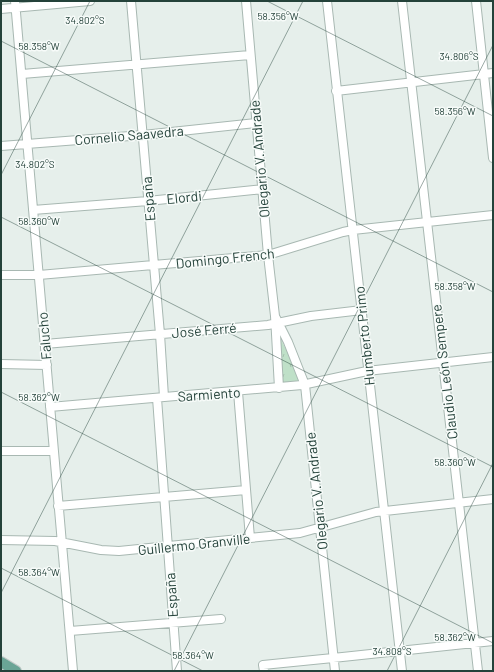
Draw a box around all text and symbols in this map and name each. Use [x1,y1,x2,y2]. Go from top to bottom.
text: 58.356°W [257,10,299,22]
text: 34.802°S [65,14,105,26]
text: 58.358°W [18,40,60,52]
text: 34.806°S [439,50,479,62]
street label: Olegario V. Andrade [245,99,273,219]
text: 58.356°W [434,105,476,117]
street label: Cornelio Saavedra [74,122,184,148]
text: 34.802°S [15,158,55,170]
street label: España [138,176,158,222]
street label: Elordi [165,187,203,207]
text: 58.360°W [18,215,60,227]
street label: Domingo French [175,244,275,272]
text: 58.358°W [434,280,476,292]
street label: Humberto Primo [350,285,378,387]
street label: Claudio León Sempere [427,303,461,441]
street label: Falucho [33,311,55,361]
street label: José Ferré [171,319,237,341]
street label: Sarmiento [177,383,241,405]
text: 58.362°W [18,391,60,403]
street label: Olegario V. Andrade [301,431,331,551]
text: 58.360°W [434,456,476,468]
street label: Guillermo Granville [137,530,251,558]
text: 58.364°W [18,566,60,578]
street label: España [161,572,181,618]
text: 58.362°W [434,631,476,643]
text: 34.808°S [372,645,412,657]
text: 58.364°W [172,649,214,661]

